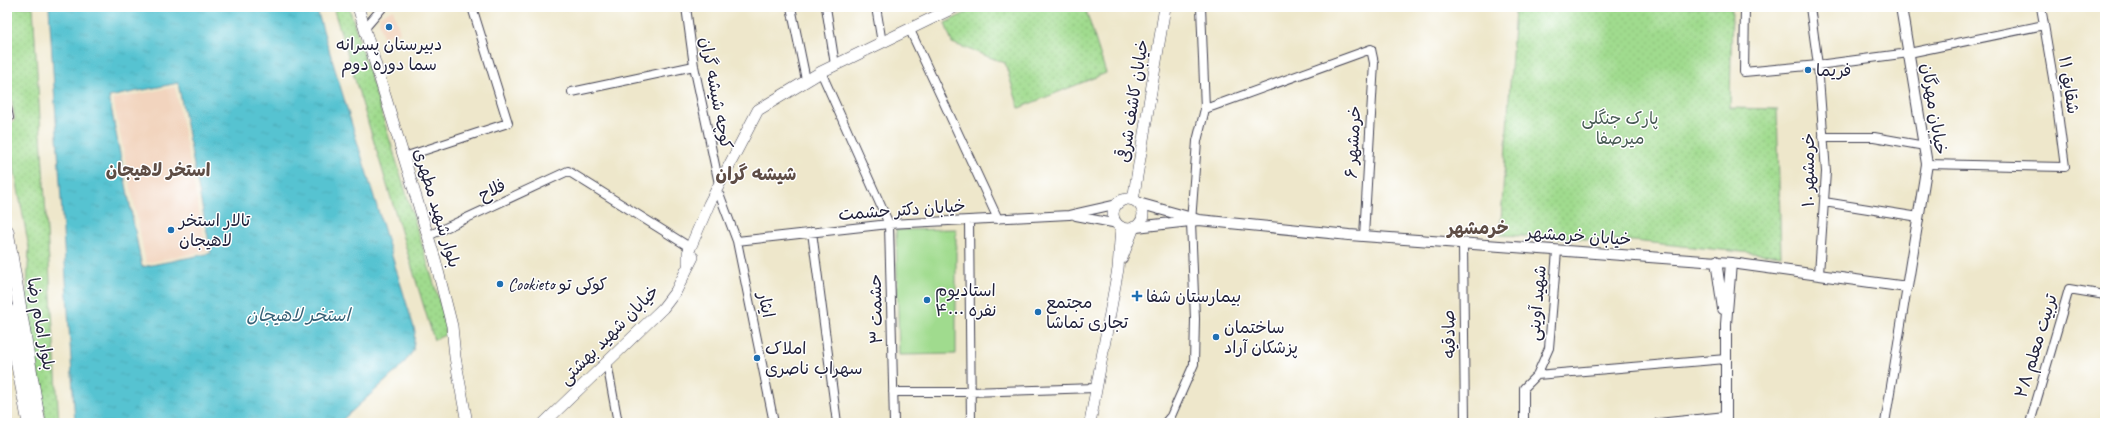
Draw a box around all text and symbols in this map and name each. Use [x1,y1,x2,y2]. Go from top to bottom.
marker: دبیرستان پسرانه سما دوره دوم [384,22,394,32]
place label: دبیرستان پسرانه سما دوره دوم [336,34,442,78]
street label: کوچه شیشه گران [695,35,737,151]
street label: خیابان کاشف شرقی [1112,38,1153,164]
street label: شقایق ۱۱ [2054,55,2084,115]
place label: فریما [1816,60,1851,81]
street label: خیابان مهرگان [1916,62,1952,156]
marker: فریما [1803,65,1813,75]
street label: خرمشهر ۶ [1341,105,1365,179]
park label: پارک جنگلی میرصفا [1581,108,1659,149]
street label: خرمشهر ۱۰ [1798,133,1819,207]
street label: بلوار شهید مطهری [409,146,465,270]
district label: استخر لاهیجان [106,159,210,181]
district label: شیشه گران [716,163,796,185]
street label: فلاح [475,175,510,206]
street label: خیابان دکتر حشمت [838,195,966,225]
place label: تالار استخر لاهیجان [177,210,251,251]
district label: خرمشهر [1445,217,1509,239]
street label: خیابان خرمشهر [1524,222,1632,250]
marker: تالار استخر لاهیجان [166,225,176,235]
street label: شهید آوینی [1523,264,1551,342]
place label: Cookieto کوکی تو [508,274,607,295]
street label: حشمت ۳ [865,274,887,344]
street label: بلوار امام رضا [21,276,59,372]
marker: Cookieto کوکی تو [495,279,505,289]
place label: استادیوم ۴۰۰۰ نفره [935,280,997,321]
street label: خیابان شهید بهشتی [555,281,663,389]
place label: بیمارستان شفا [1146,286,1241,307]
street label: ایثار [753,288,779,320]
marker: بیمارستان شفا [1131,290,1143,302]
street label: تربیت معلم ۲۸ [2010,291,2064,401]
place label: مجتمع تجاری تماشا [1046,292,1129,333]
marker: استادیوم ۴۰۰۰ نفره [922,295,932,305]
water label: استخر لاهیجان [246,304,352,326]
marker: مجتمع تجاری تماشا [1033,307,1043,317]
street label: صادقیه [1438,310,1460,358]
place label: ساختمان پزشکان آراد [1224,317,1298,359]
marker: ساختمان پزشکان آراد [1211,332,1221,342]
place label: املاک سهراب ناصری [765,338,863,379]
marker: املاک سهراب ناصری [752,353,762,363]

